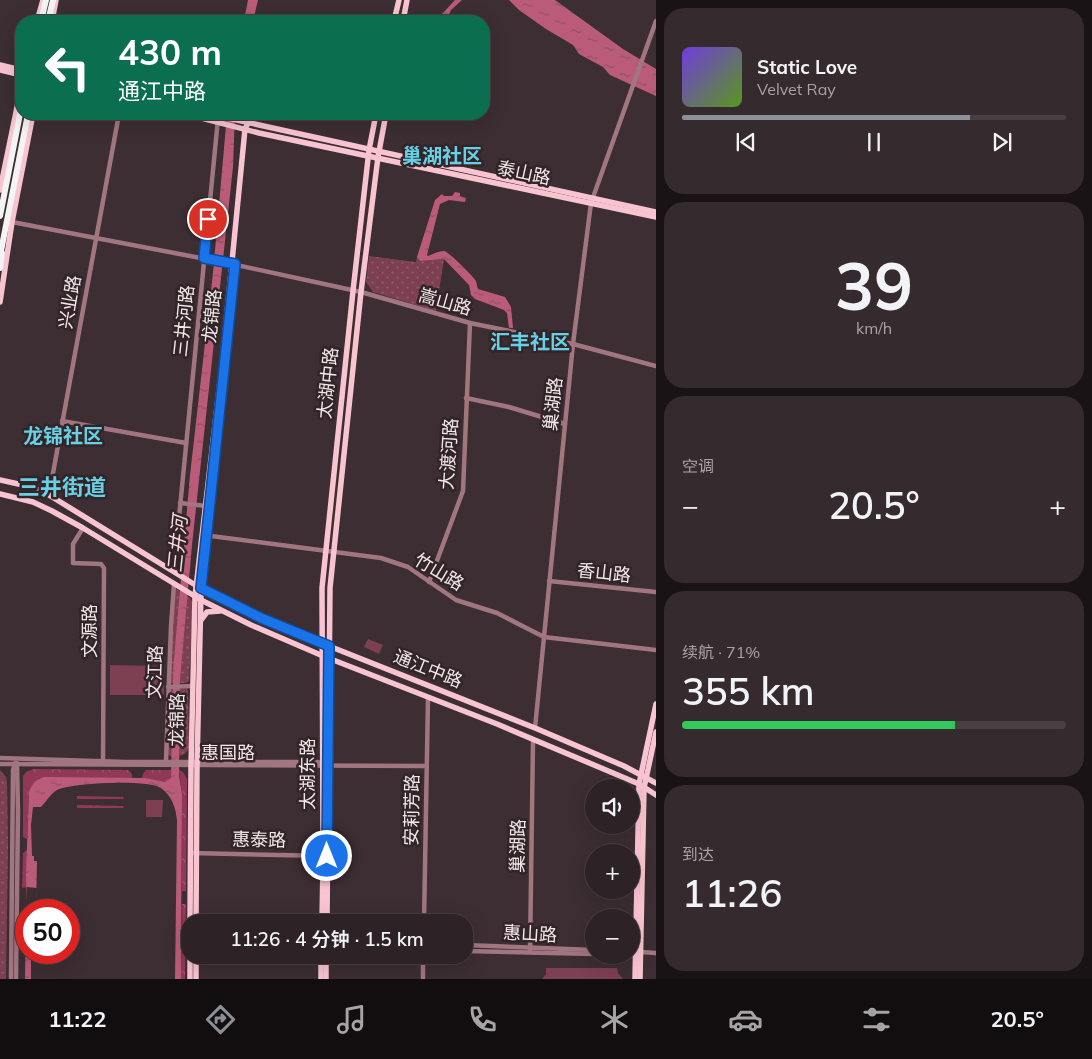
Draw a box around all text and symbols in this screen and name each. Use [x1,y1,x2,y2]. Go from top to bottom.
text: 430 m [118,30,222,74]
icon: left [35,35,100,100]
text: Static Love [757,55,857,79]
text: 通江中路 [118,77,206,105]
text: Velvet Ray [757,79,836,99]
icon: previous [732,128,760,156]
icon: pause [860,128,888,156]
icon: next [988,128,1016,156]
district label: 巢湖社区 [402,143,482,168]
street label: 泰山路 [495,156,553,189]
pin [187,198,229,240]
icon: arrive [194,205,222,233]
text: 39 [835,245,913,326]
street label: 兴业路 [53,273,86,330]
street label: 嵩山路 [416,283,474,320]
street label: 三井河路 [168,284,199,358]
street label: 龙锦路 [197,288,226,344]
text: km/h [856,318,892,338]
district label: 汇丰社区 [490,329,570,354]
street label: 太湖中路 [312,346,343,420]
street label: 巢湖路 [538,376,567,432]
street label: 大渡河路 [435,417,462,491]
district label: 龙锦社区 [23,423,103,448]
text: 空调 [682,456,714,476]
district label: 三井街道 [18,473,106,501]
text: 20.5° [828,481,920,529]
text: − [682,488,699,523]
text: + [1049,488,1066,523]
water label: 三井河 [162,510,192,574]
street label: 竹山路 [410,548,468,595]
street label: 香山路 [576,558,632,587]
street label: 文源路 [78,604,101,658]
text: 续航 · 71% [682,642,760,662]
street label: 通江中路 [391,644,466,693]
street label: 文江路 [142,645,167,699]
text: 355 km [682,667,815,715]
street label: 龙锦路 [165,693,188,747]
street label: 太湖东路 [296,738,319,810]
street label: 惠国路 [201,741,255,764]
street label: 安莉芳路 [399,774,424,846]
map controls [585,779,640,964]
button: sound [585,779,640,834]
street label: 巢湖路 [506,819,529,873]
street label: 惠泰路 [232,828,286,851]
position arrow [300,829,352,881]
button: + [585,844,640,899]
text: 到达 [682,844,714,864]
text: 11:26 [682,869,782,917]
speed limit sign: 50 [15,899,80,964]
button: − [585,909,640,964]
street label: 惠山路 [502,921,558,946]
text: 11:26 · 4 分钟 · 1.5 km [230,927,424,951]
icon: directions [203,1002,238,1037]
icon: music [334,1002,369,1037]
icon: phone [465,1002,500,1037]
icon: climate [597,1002,632,1037]
icon: car [728,1002,763,1037]
icon: filters [859,1002,894,1037]
text: 11:22 [48,1005,106,1033]
text: 20.5° [990,1005,1044,1033]

